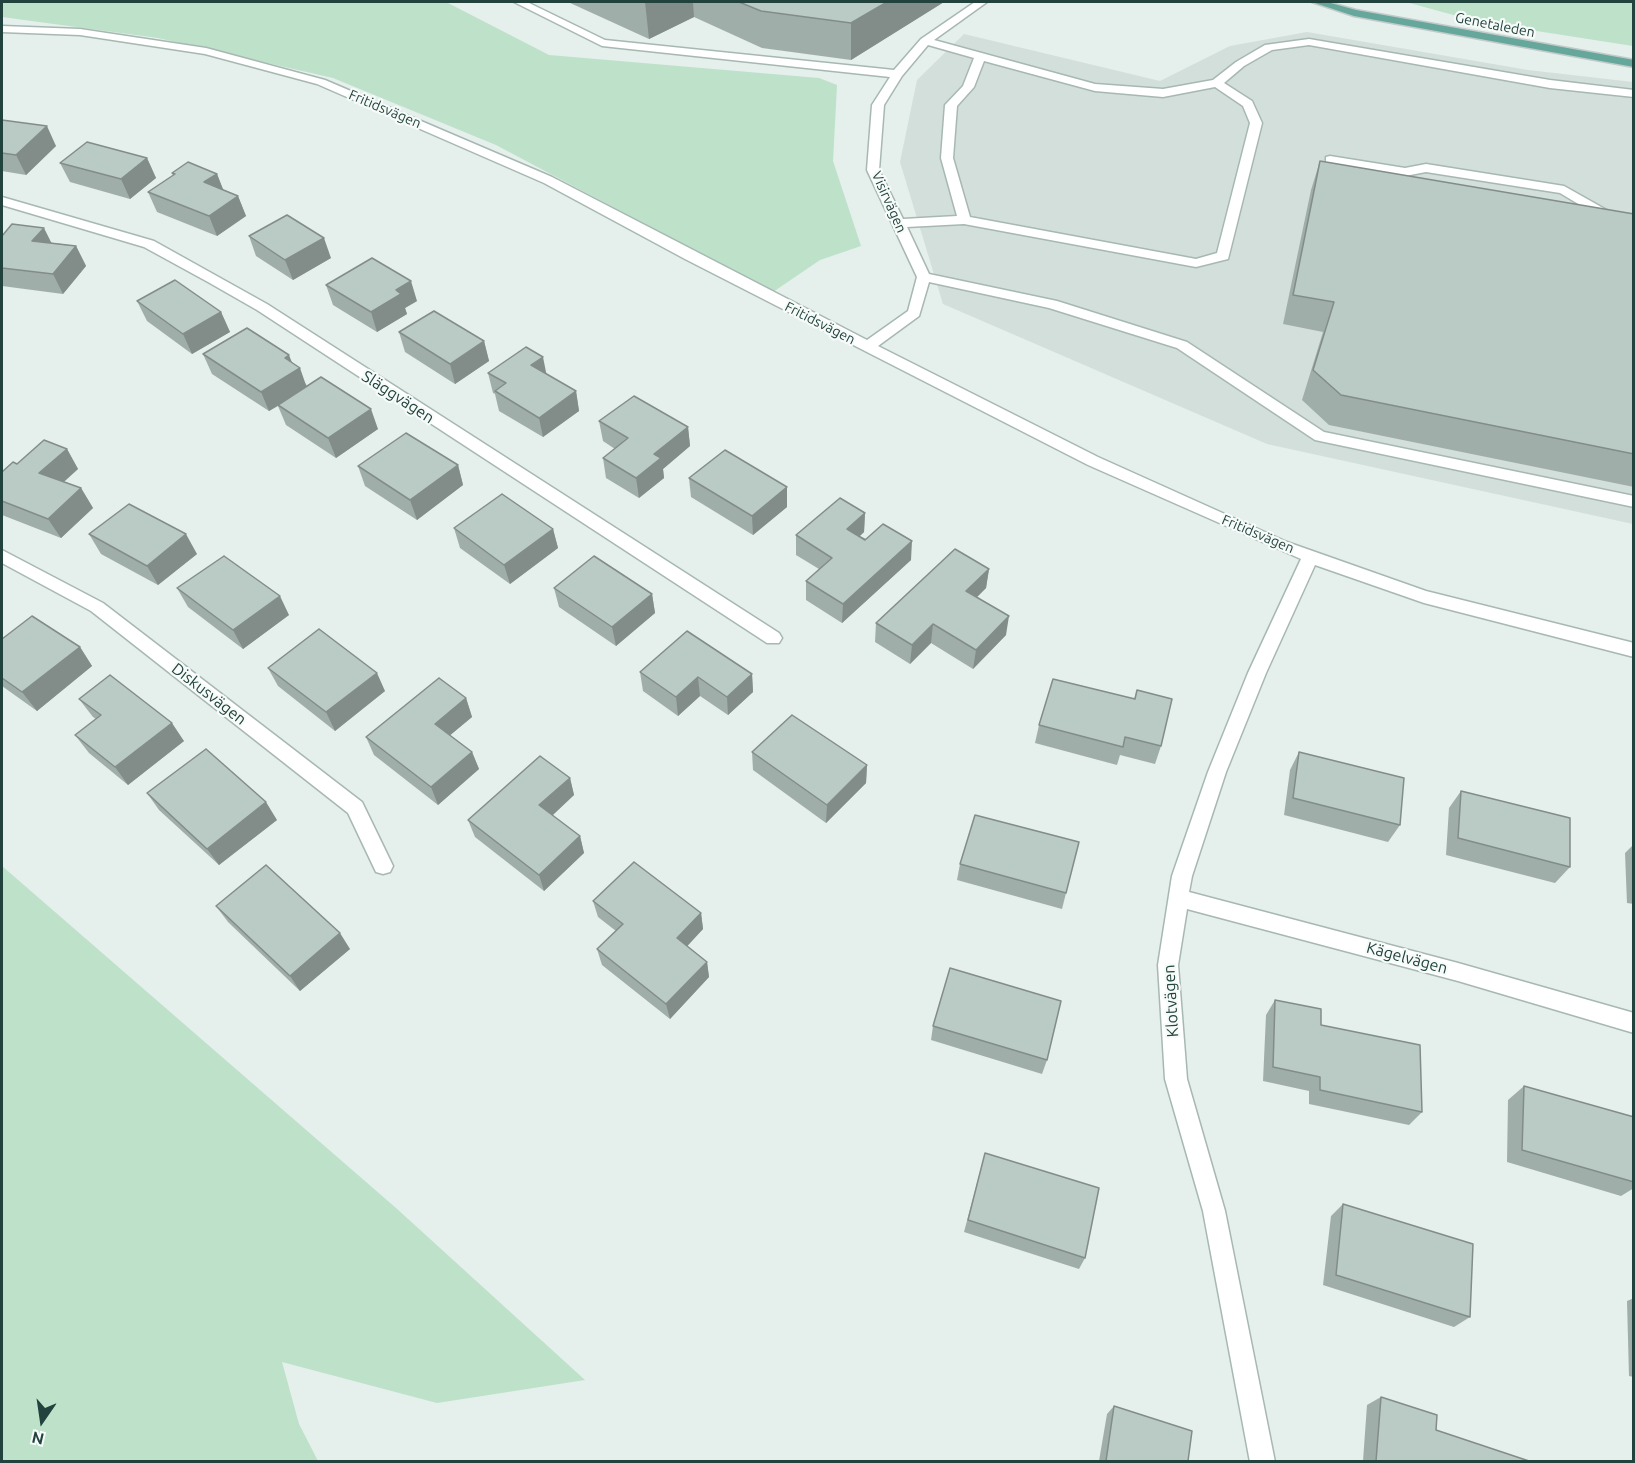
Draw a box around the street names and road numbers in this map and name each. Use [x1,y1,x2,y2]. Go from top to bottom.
street label: Genetaleden [1454,9,1536,41]
street label: Fritidsvägen [346,86,424,132]
street label: Visirvägen [868,169,910,235]
street label: Fritidsvägen [782,298,858,348]
street label: Släggvägen [358,367,438,427]
street label: Fritidsvägen [1219,511,1297,557]
street label: Diskusvägen [168,659,250,729]
street label: Kägelvägen [1364,938,1450,978]
street label: Klotvägen [1160,964,1182,1038]

